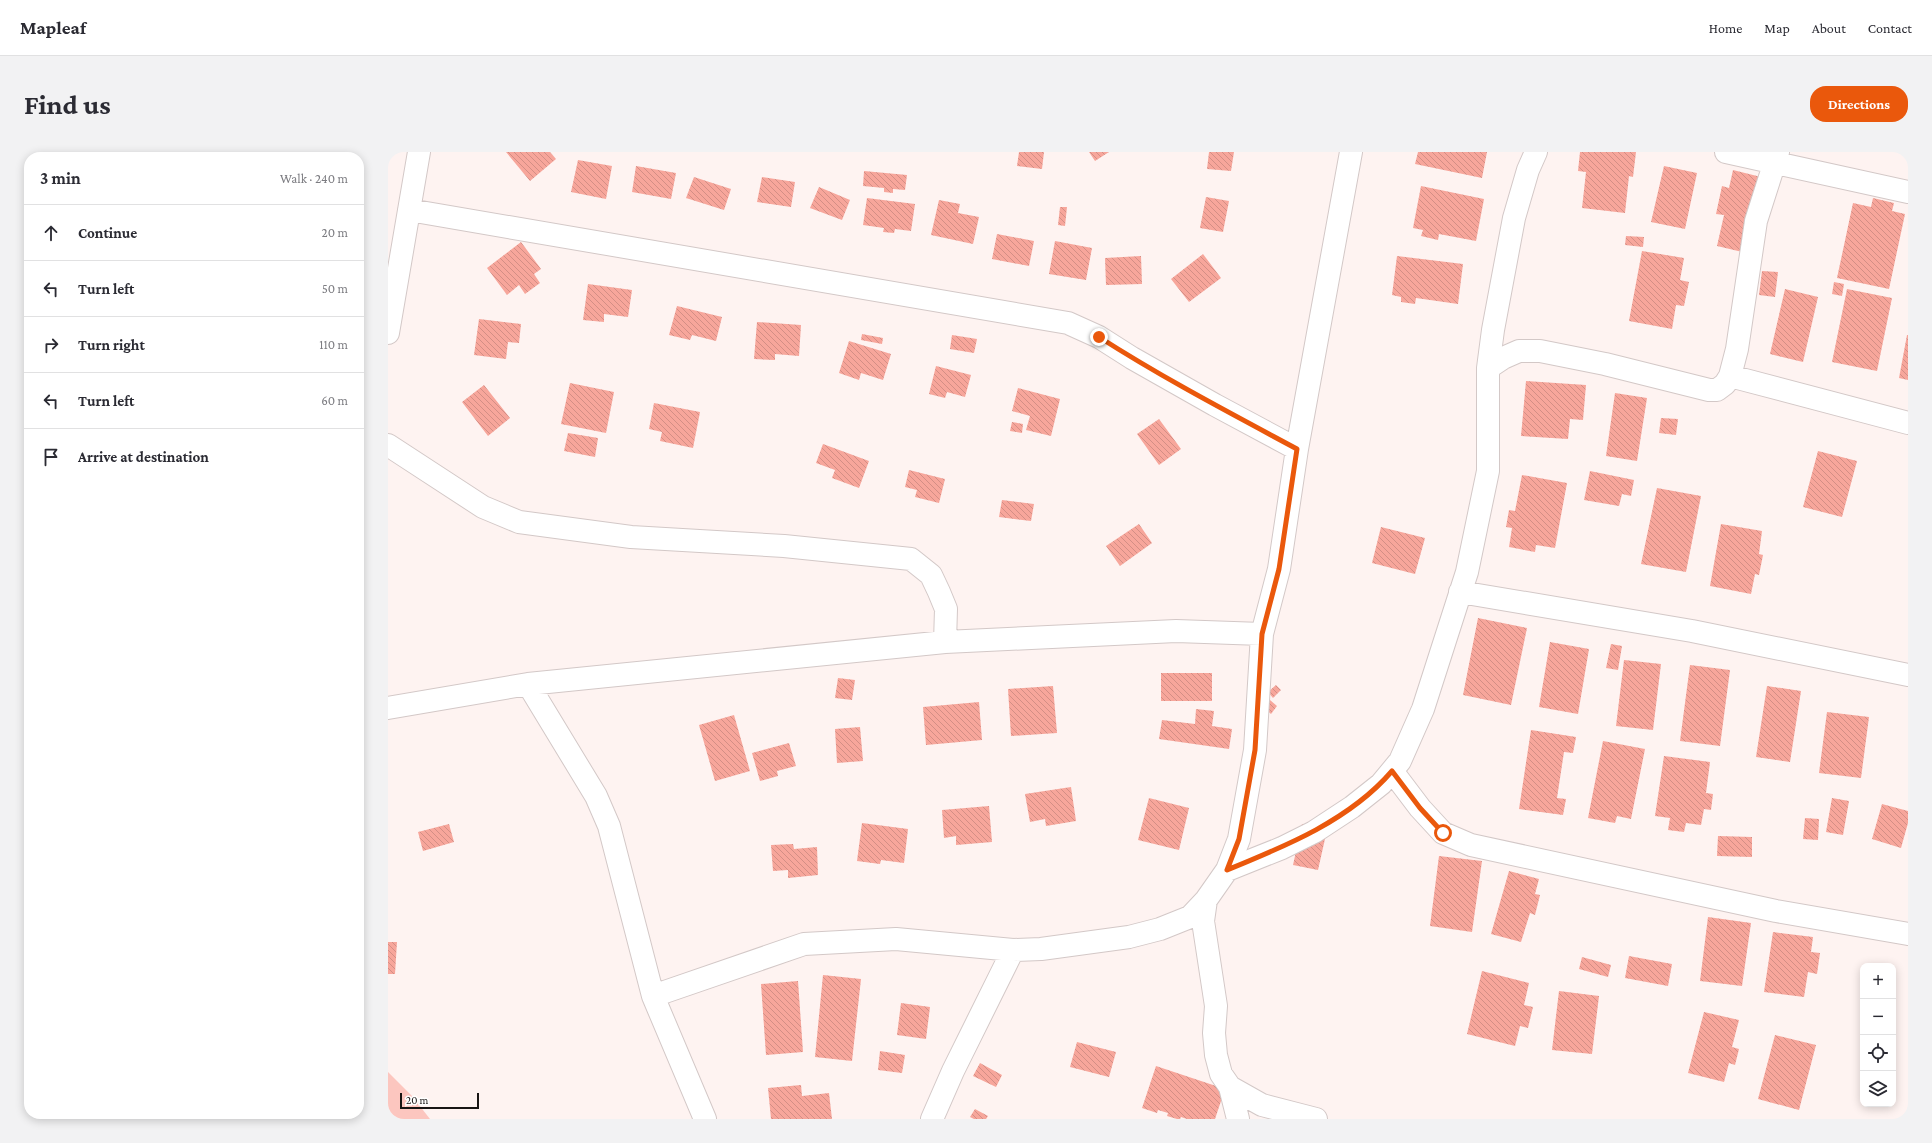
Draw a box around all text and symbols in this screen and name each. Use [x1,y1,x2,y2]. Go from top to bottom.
text: Mapleaf [20,17,86,38]
text: Home [1709,20,1742,36]
text: Map [1764,20,1790,36]
text: About [1812,20,1846,36]
text: Contact [1868,20,1912,36]
button: Directions [1810,86,1908,122]
text: Find us [24,89,111,120]
text: 3 min [40,169,81,188]
text: Walk · 240 m [280,171,348,186]
icon: ahead [40,222,62,244]
text: Continue [78,225,137,241]
text: 20 m [322,225,348,240]
icon: left [40,278,62,300]
text: Turn left [78,281,134,297]
text: 50 m [322,281,348,296]
route end [1090,328,1108,346]
icon: right [40,334,62,356]
text: Turn right [78,337,145,353]
text: 110 m [319,337,348,352]
icon: left [40,390,62,412]
text: Turn left [78,393,134,409]
text: 60 m [321,393,348,408]
icon: arrive [40,446,62,468]
text: Arrive at destination [78,449,209,465]
route start [1434,824,1452,842]
map controls [1860,963,1896,1107]
button: + [1860,963,1896,999]
button: − [1860,999,1896,1035]
button: locate [1860,1035,1896,1071]
button: layers [1860,1071,1896,1107]
scale bar [400,1091,479,1110]
text: 20 m [406,1094,428,1106]

